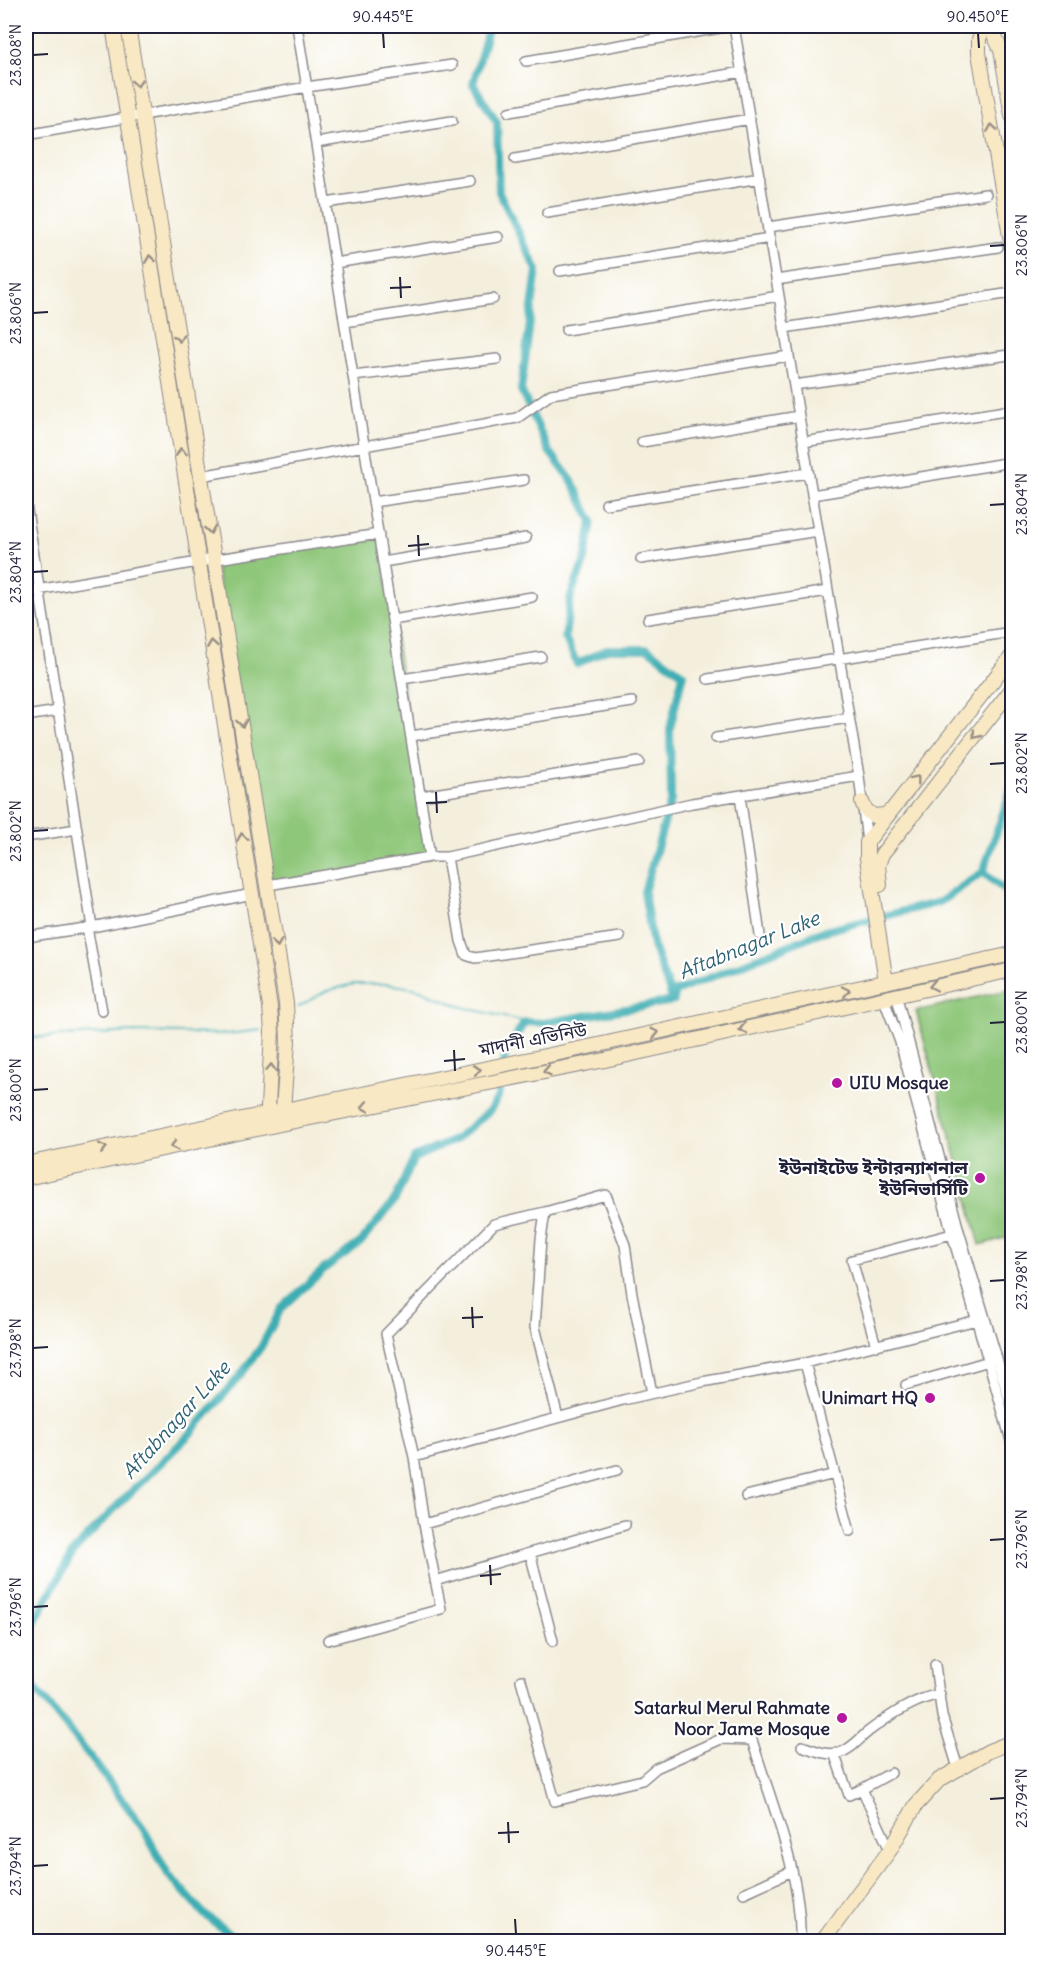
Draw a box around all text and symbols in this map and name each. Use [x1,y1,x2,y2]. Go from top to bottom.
text: 90.445°E [352,7,414,26]
text: 90.450°E [947,7,1009,26]
text: 23.808°N [6,24,25,86]
one-way arrow [130,78,143,88]
one-way arrow [986,124,998,133]
text: 23.806°N [1012,214,1031,276]
one-way arrow [145,254,157,264]
text: 23.806°N [6,282,25,344]
one-way arrow [172,333,184,342]
one-way arrow [175,447,188,457]
text: 23.804°N [1012,473,1031,535]
one-way arrow [203,525,216,535]
text: 23.804°N [6,541,25,603]
one-way arrow [206,640,218,649]
one-way arrow [235,718,247,727]
one-way arrow [973,728,984,739]
text: 23.802°N [1012,732,1031,794]
one-way arrow [909,775,920,786]
text: 23.802°N [6,800,25,862]
one-way arrow [237,832,249,841]
water label: Aftabnagar Lake [675,904,824,984]
one-way arrow [270,938,282,947]
one-way arrow [929,979,939,992]
one-way arrow [840,985,850,998]
text: 23.800°N [1012,990,1031,1054]
street label: মাদানী এভিনিউ [476,1018,589,1061]
one-way arrow [738,1022,748,1035]
one-way arrow [650,1027,660,1040]
text: 23.800°N [6,1058,25,1122]
one-way arrow [264,1064,277,1073]
one-way arrow [472,1064,482,1077]
one-way arrow [543,1064,553,1077]
place label: UIU Mosque [849,1071,949,1094]
marker: UIU Mosque [830,1076,844,1090]
one-way arrow [360,1100,370,1113]
one-way arrow [169,1139,179,1152]
one-way arrow [98,1142,108,1155]
place label: ইউনাইটেড ইন্টারন্যাশনাল ইউনিভার্সিটি [778,1156,969,1200]
marker: ইউনাইটেড ইন্টারন্যাশনাল ইউনিভার্সিটি [973,1171,987,1185]
text: 23.798°N [1012,1250,1031,1310]
text: 23.798°N [6,1318,25,1378]
water label: Aftabnagar Lake [116,1355,236,1484]
place label: Unimart HQ [821,1386,918,1409]
marker: Unimart HQ [923,1391,937,1405]
text: 23.796°N [1012,1509,1031,1569]
text: 23.796°N [6,1577,25,1637]
place label: Satarkul Merul Rahmate Noor Jame Mosque [634,1696,830,1740]
marker: Satarkul Merul Rahmate Noor Jame Mosque [835,1711,849,1725]
text: 23.794°N [1012,1768,1031,1828]
text: 23.794°N [6,1836,25,1896]
text: 90.445°E [485,1941,547,1960]

